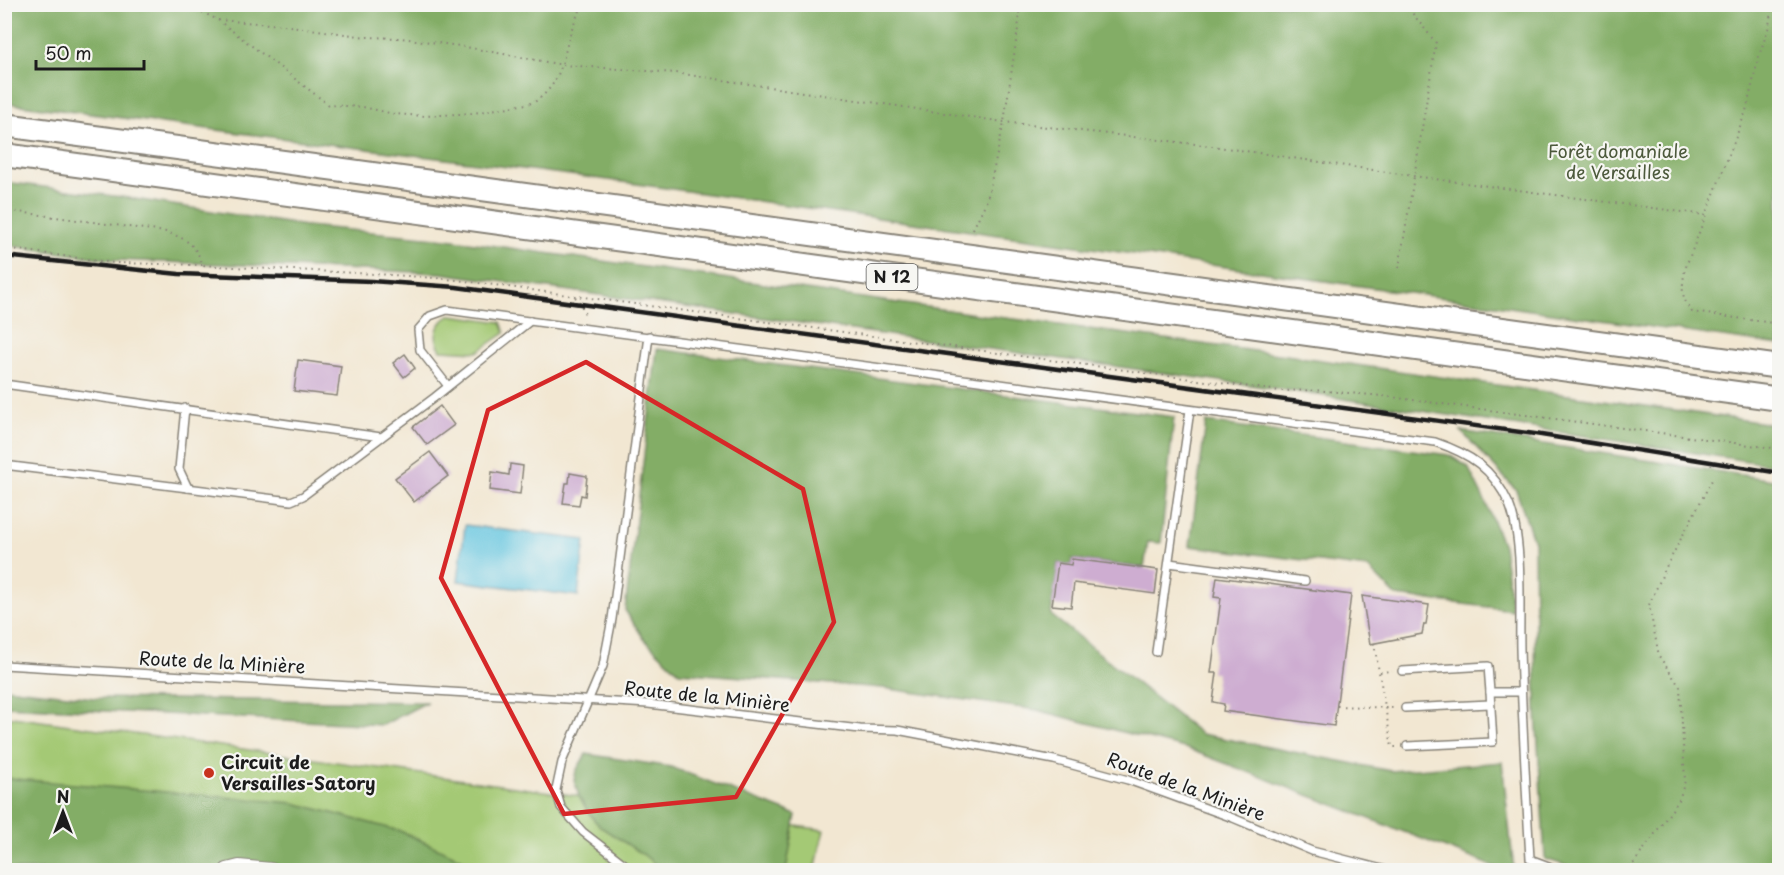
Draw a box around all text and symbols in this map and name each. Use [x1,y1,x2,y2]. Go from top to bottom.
scale bar [36,33,144,71]
text: 50 m [45,39,92,66]
park label: Forêt domaniale de Versailles [1548,137,1688,185]
road number: N 12 [866,264,918,290]
street label: Route de la Minière [138,644,306,679]
street label: Route de la Minière [623,673,792,718]
street label: Route de la Minière [1104,744,1270,827]
place label: Circuit de Versailles-Satory [221,748,376,796]
marker: Circuit de Versailles-Satory [202,766,216,780]
north arrow [33,782,93,842]
text: N [57,784,69,808]

